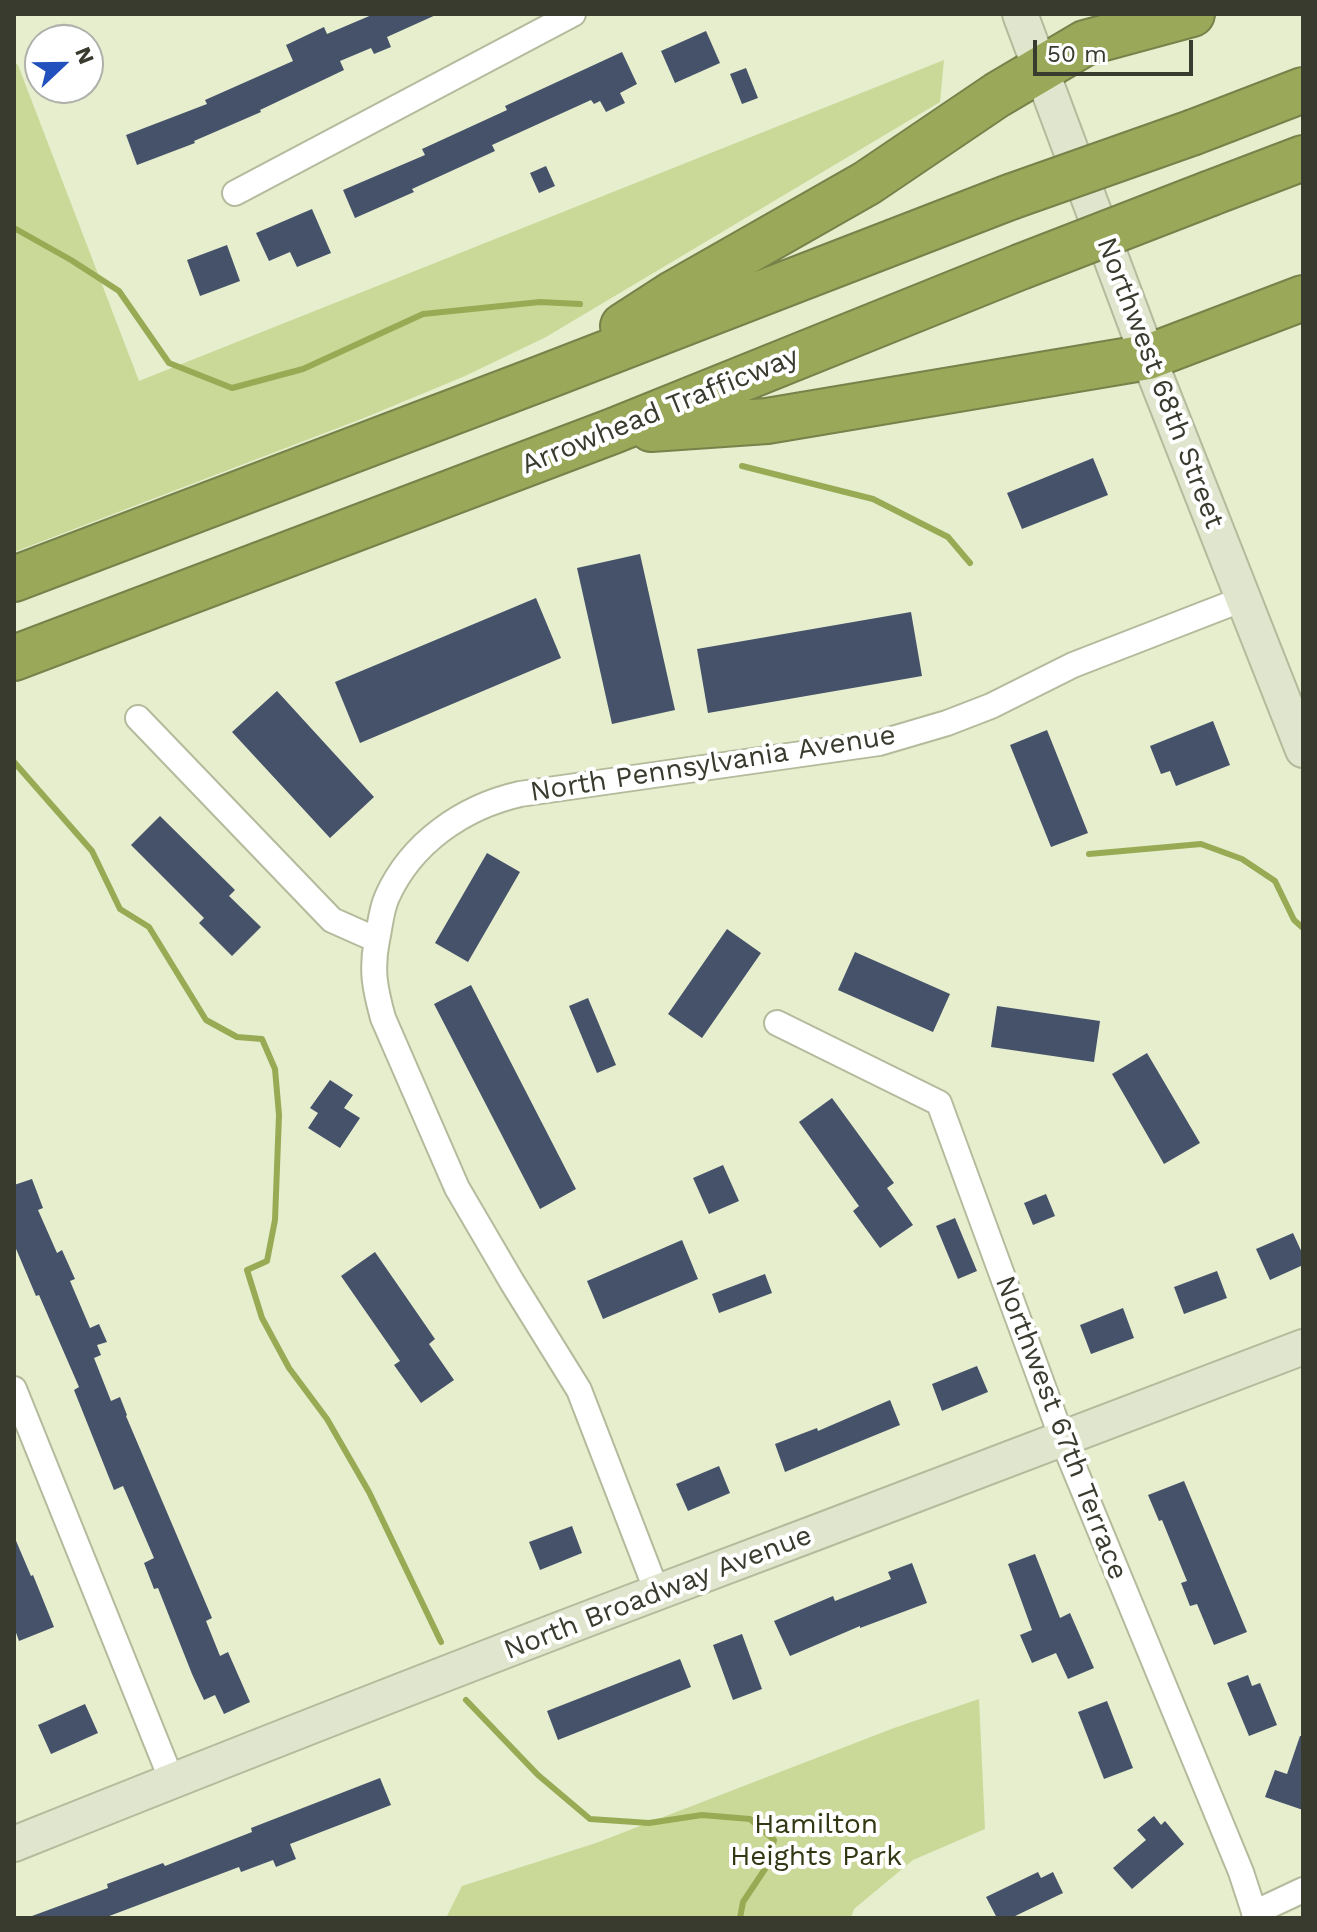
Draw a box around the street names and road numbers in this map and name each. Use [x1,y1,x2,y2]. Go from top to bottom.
street label: Northwest 68th Street [1089,233,1231,533]
street label: Arrowhead Trafficway [516,340,804,482]
street label: North Pennsylvania Avenue [528,718,898,810]
street label: Northwest 67th Terrace [987,1271,1135,1585]
street label: North Broadway Avenue [499,1519,817,1667]

